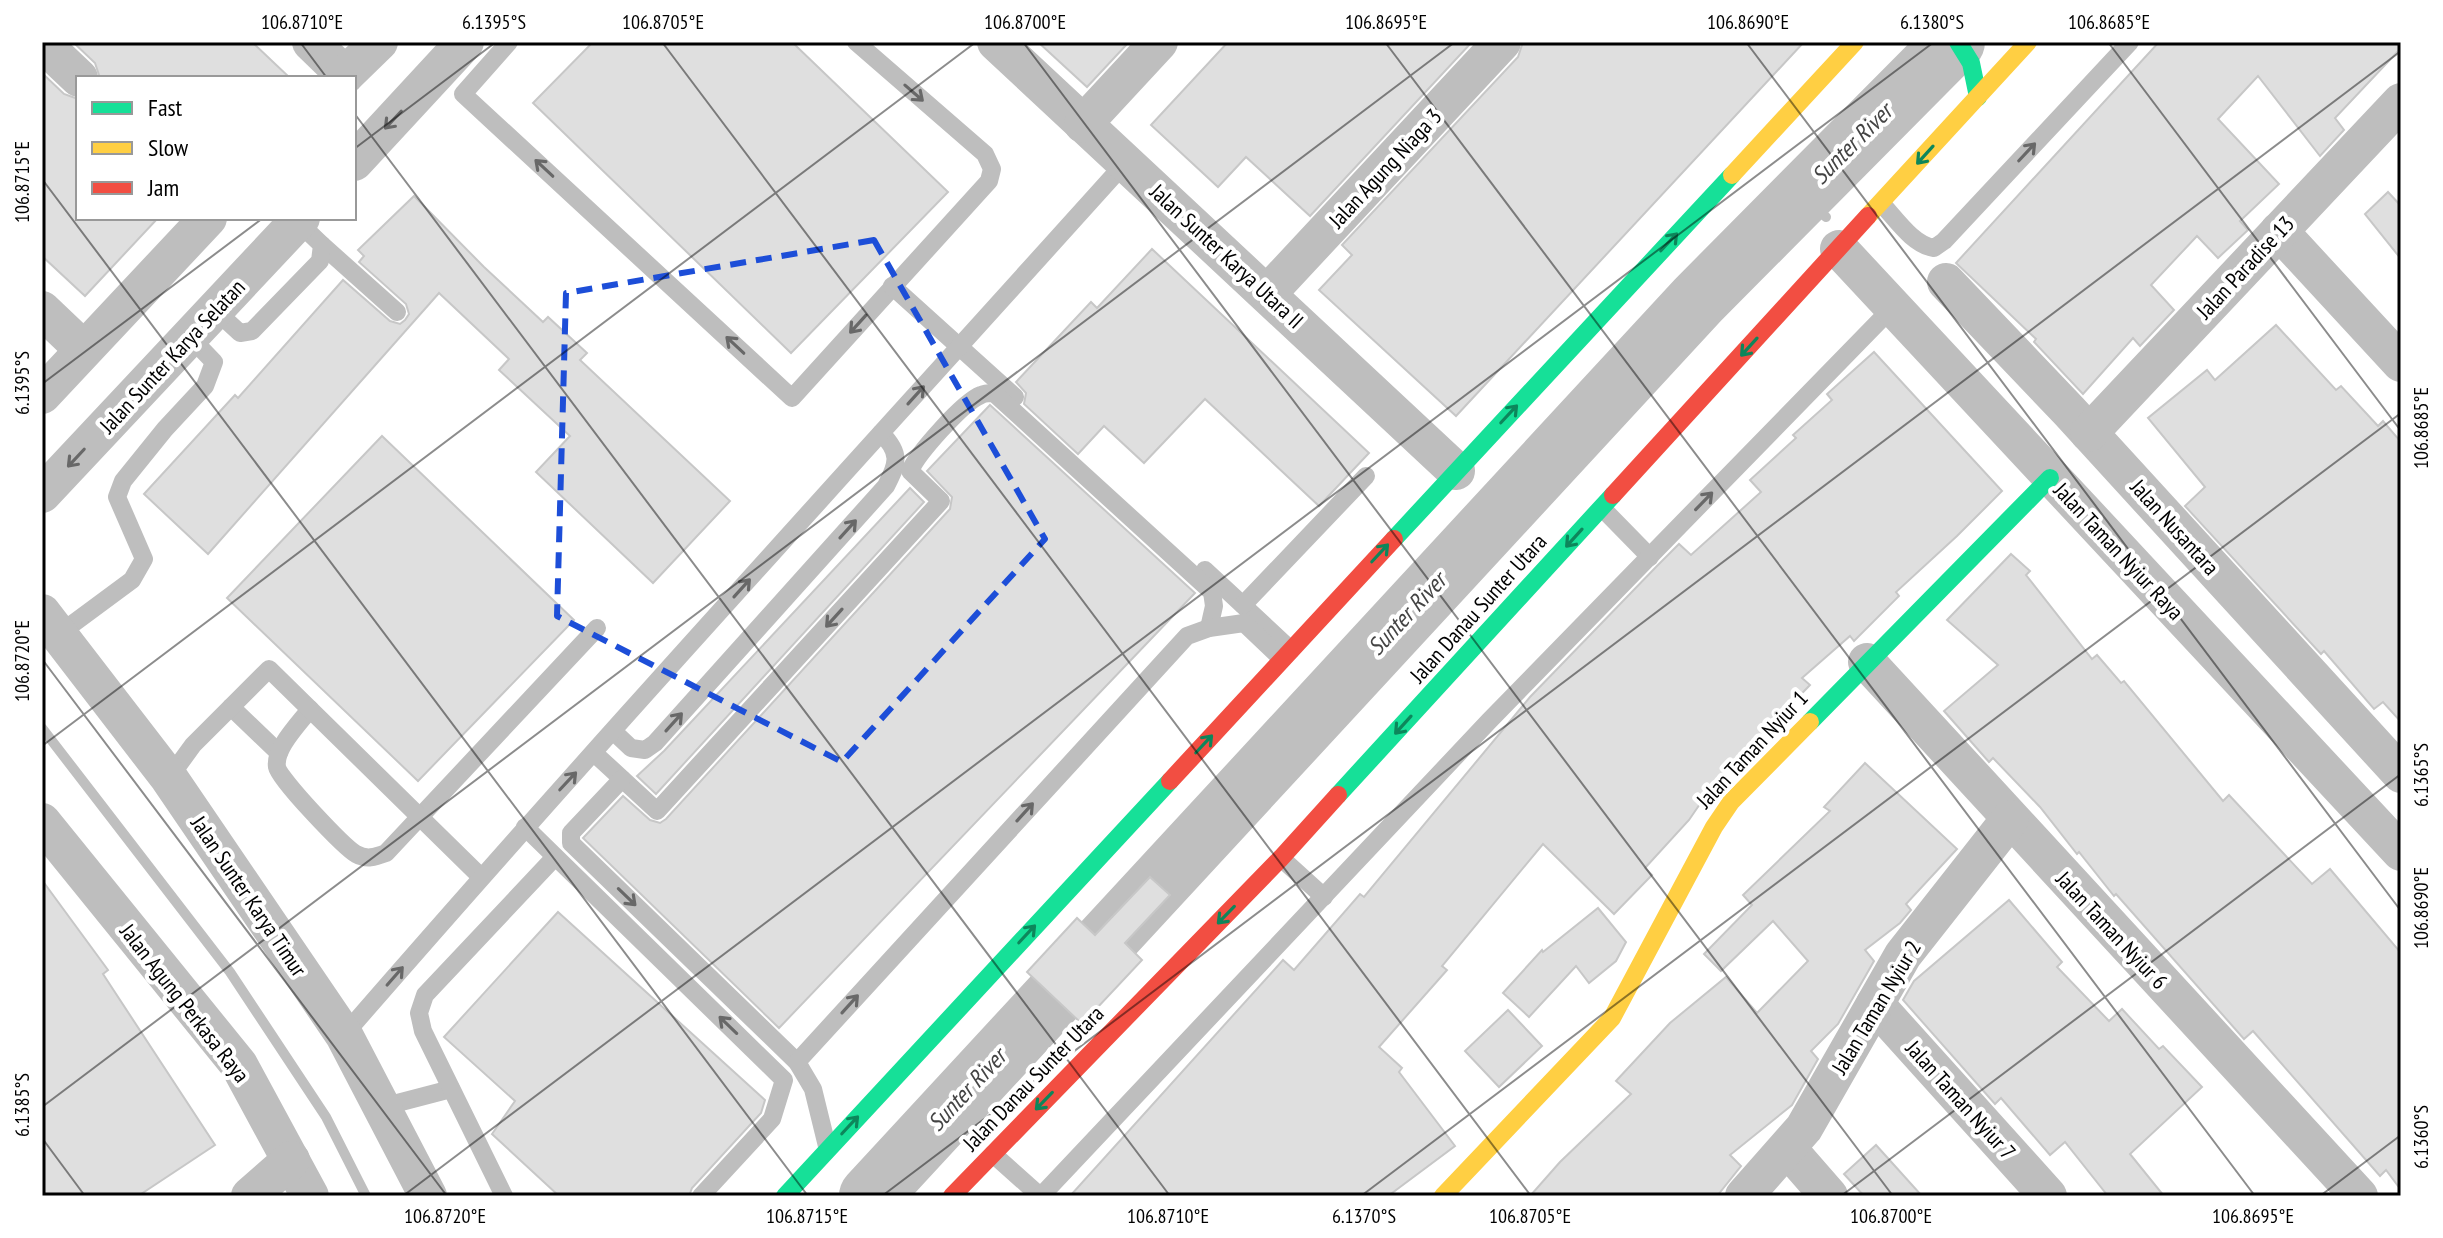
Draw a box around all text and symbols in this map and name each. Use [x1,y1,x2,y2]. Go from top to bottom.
text: 106.8710°E [261,9,343,35]
text: 6.1395°S [462,9,526,35]
text: 106.8705°E [622,9,704,35]
text: 106.8700°E [984,9,1066,35]
text: 106.8695°E [1345,9,1427,35]
text: 106.8690°E [1707,9,1789,35]
text: 6.1380°S [1900,9,1964,35]
text: 106.8685°E [2068,9,2150,35]
legend [76,76,356,220]
one-way arrow [904,84,924,102]
text: Fast [148,92,183,123]
water label: Sunter River [1805,94,1901,191]
street label: Jalan Agung Niaga 3 [1322,102,1447,234]
one-way arrow [384,110,403,130]
text: Slow [148,132,189,163]
text: 106.8715°E [9,141,35,223]
one-way arrow [2018,142,2037,162]
one-way arrow [1916,145,1935,165]
one-way arrow [534,160,554,178]
text: Jam [147,172,179,203]
street label: Jalan Sunter Karya Utara II [1144,177,1310,334]
street label: Jalan Paradise 13 [2190,210,2300,325]
one-way arrow [1659,232,1678,252]
street label: Jalan Sunter Karya Selatan [93,273,251,440]
one-way arrow [849,314,867,334]
one-way arrow [725,336,745,354]
one-way arrow [1741,336,1759,356]
text: 6.1395°S [9,351,35,415]
one-way arrow [906,385,925,405]
text: 106.8685°E [2408,387,2434,469]
one-way arrow [1500,404,1518,424]
one-way arrow [67,448,85,468]
street label: Jalan Nusantara [2124,473,2225,581]
street label: Jalan Taman Nyiur Raya [2048,476,2190,625]
one-way arrow [1695,491,1714,511]
one-way arrow [838,519,857,540]
street label: Jalan Danau Sunter Utara [1403,528,1552,689]
one-way arrow [1565,528,1583,548]
one-way arrow [1371,543,1390,563]
water label: Sunter River [1361,563,1455,661]
one-way arrow [732,579,750,599]
one-way arrow [825,608,843,628]
text: 106.8720°E [9,620,35,702]
street label: Jalan Taman Nyiur 1 [1690,684,1814,815]
one-way arrow [665,713,683,733]
one-way arrow [1395,715,1413,735]
one-way arrow [1194,735,1213,754]
text: 6.1365°S [2408,743,2434,807]
one-way arrow [558,772,576,792]
one-way arrow [1016,803,1034,823]
street label: Jalan Sunter Karya Timur [184,810,313,982]
street label: Jalan Taman Nyiur 6 [2050,864,2174,995]
text: 106.8690°E [2408,867,2434,949]
one-way arrow [617,887,636,906]
one-way arrow [1217,905,1236,924]
street label: Jalan Agung Perkasa Raya [114,917,256,1088]
one-way arrow [1017,924,1036,944]
street label: Jalan Taman Nyiur 2 [1825,935,1927,1080]
one-way arrow [386,966,404,987]
one-way arrow [840,995,858,1015]
street label: Jalan Danau Sunter Utara [956,1000,1109,1157]
one-way arrow [719,1016,738,1035]
street label: Jalan Taman Nyiur 7 [1899,1034,2022,1165]
water label: Sunter River [921,1039,1015,1137]
text: 6.1385°S [9,1073,35,1137]
one-way arrow [1035,1091,1054,1110]
text: 6.1360°S [2408,1105,2434,1169]
one-way arrow [841,1115,860,1135]
text: 106.8720°E [404,1203,486,1229]
text: 106.8715°E [766,1203,848,1229]
text: 106.8710°E [1127,1203,1209,1229]
text: 6.1370°S [1332,1203,1396,1229]
text: 106.8705°E [1489,1203,1571,1229]
text: 106.8700°E [1850,1203,1932,1229]
text: 106.8695°E [2212,1203,2294,1229]

